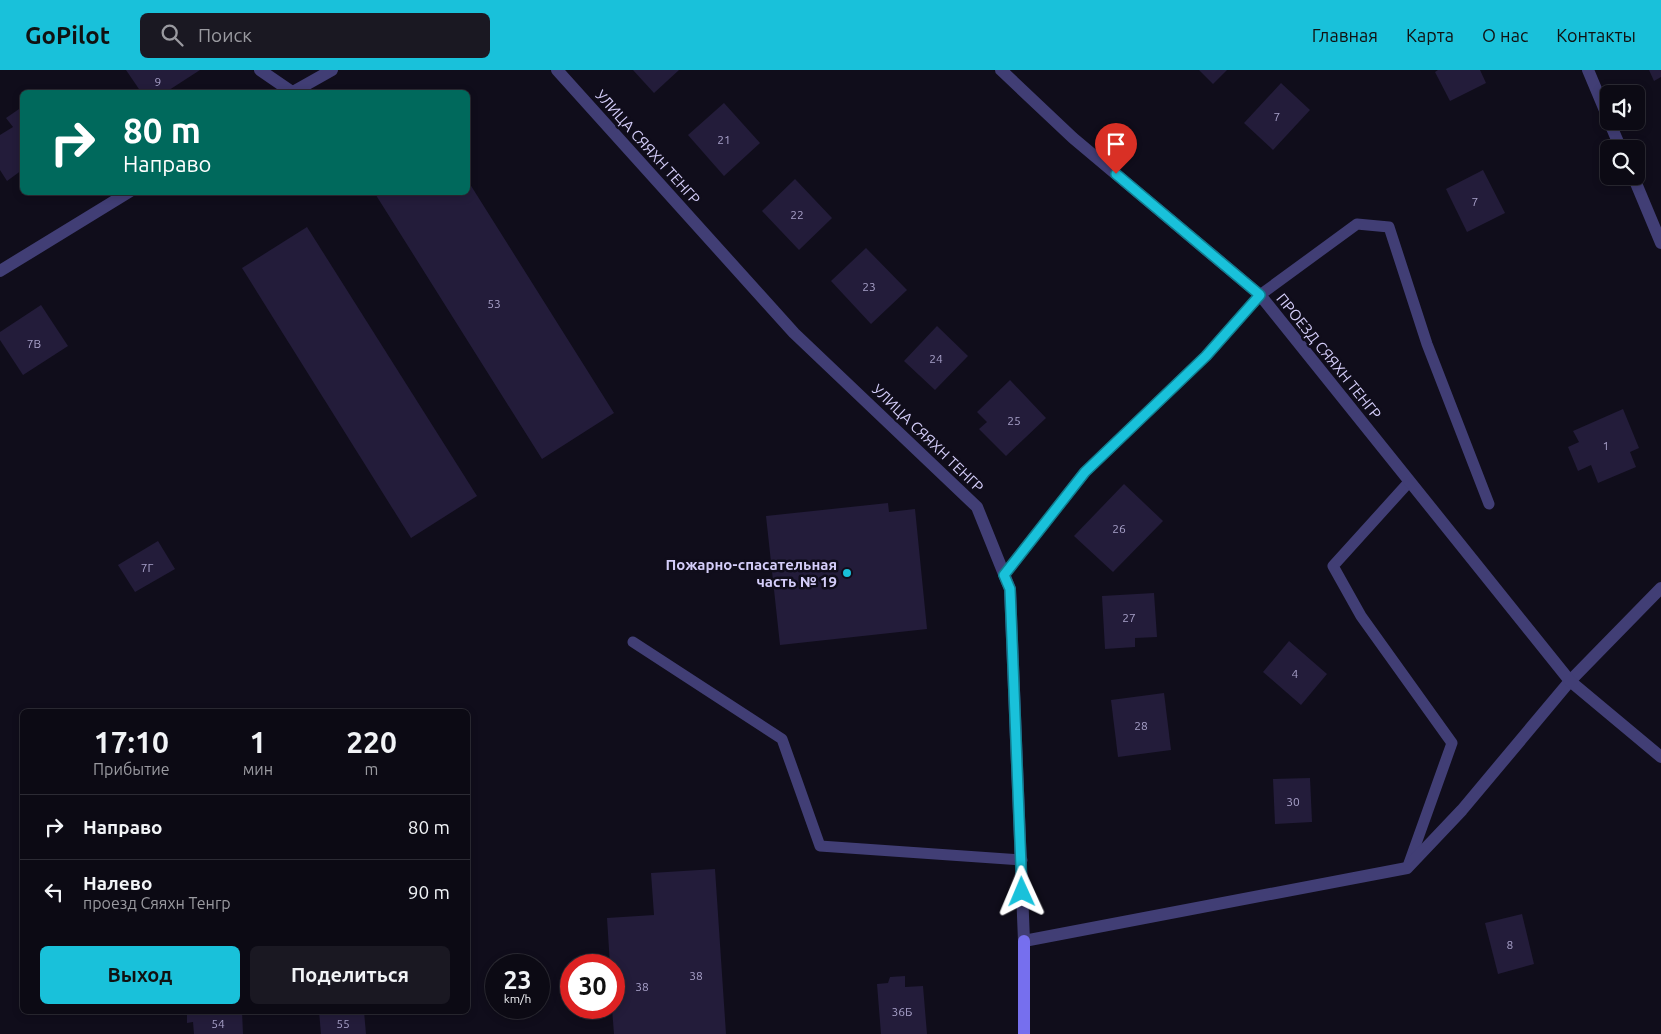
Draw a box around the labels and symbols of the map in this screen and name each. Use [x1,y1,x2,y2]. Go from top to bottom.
house number: 9 [155,75,161,88]
street label: УЛИЦА СЯЯХН ТЕНГР [592,86,704,208]
house number: 7 [1274,110,1280,123]
pin [1095,123,1137,174]
house number: 21 [717,133,731,146]
house number: 7 [1472,195,1478,208]
house number: 22 [790,208,804,221]
house number: 23 [862,280,876,293]
street label: ПРОЕЗД СЯЯХН ТЕНГР [1273,290,1385,422]
house number: 53 [487,297,501,310]
house number: 7В [27,337,41,350]
house number: 24 [929,352,943,365]
street label: УЛИЦА СЯЯХН ТЕНГР [869,381,987,495]
house number: 25 [1007,414,1021,427]
house number: 1 [1603,439,1609,452]
house number: 26 [1112,522,1126,535]
place label: Пожарно-спасательная часть № 19 [666,556,837,590]
house number: 7Г [141,561,153,574]
marker: Пожарно-спасательная часть № 19 [841,567,853,579]
house number: 27 [1122,611,1136,624]
house number: 4 [1292,667,1299,680]
house number: 28 [1134,719,1148,732]
house number: 30 [1286,795,1300,808]
position arrow [995,865,1047,917]
house number: 8 [1507,938,1514,951]
speed limit sign: 30 [560,954,625,1019]
house number: 38 [689,969,703,982]
house number: 38 [635,980,649,993]
house number: 36Б [892,1005,912,1018]
house number: 54 [211,1017,225,1030]
house number: 55 [336,1017,350,1030]

